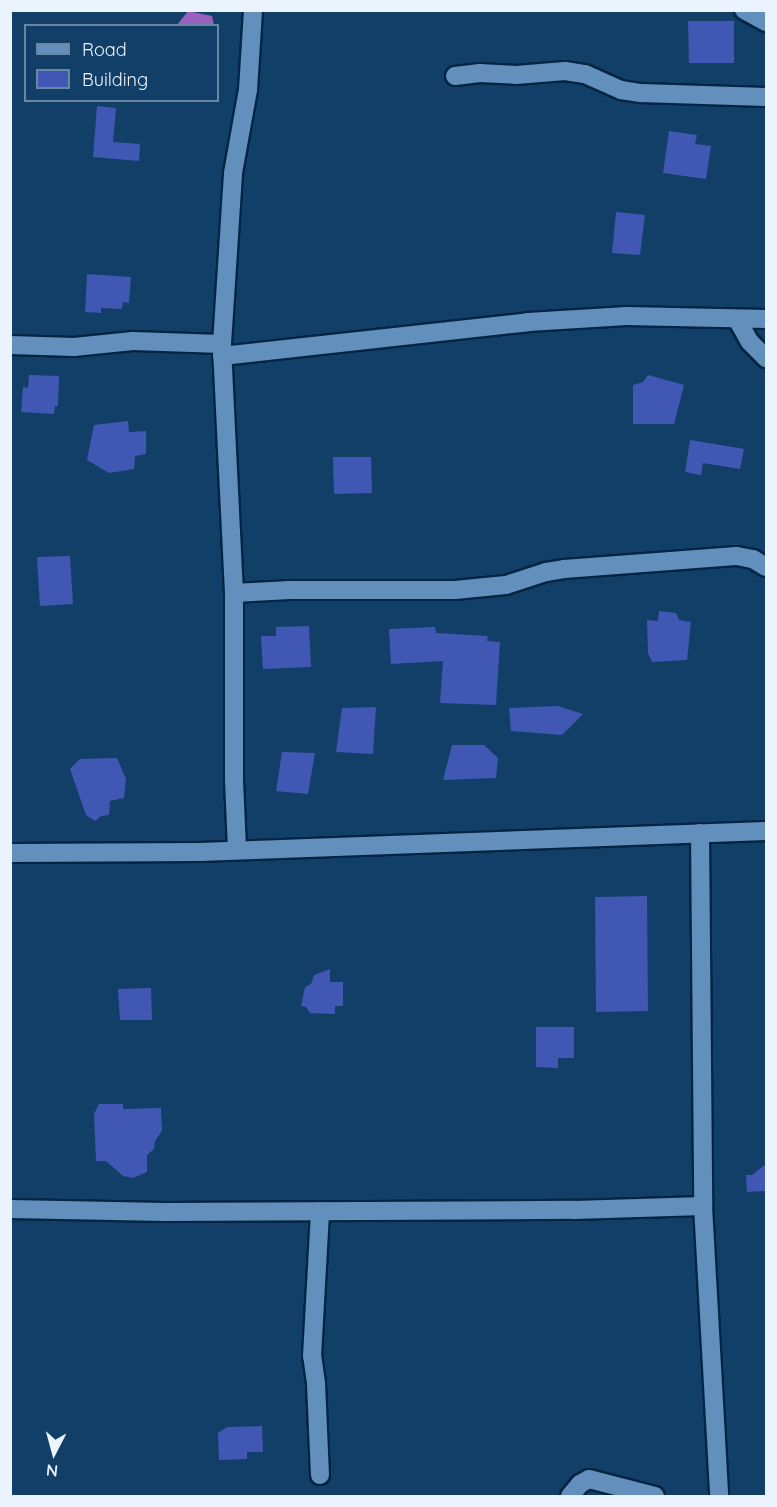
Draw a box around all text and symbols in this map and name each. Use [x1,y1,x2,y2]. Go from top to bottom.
legend [24,24,219,102]
text: Road [82,38,127,61]
text: Building [82,68,148,91]
north arrow [24,1423,84,1483]
text: N [45,1460,59,1481]

